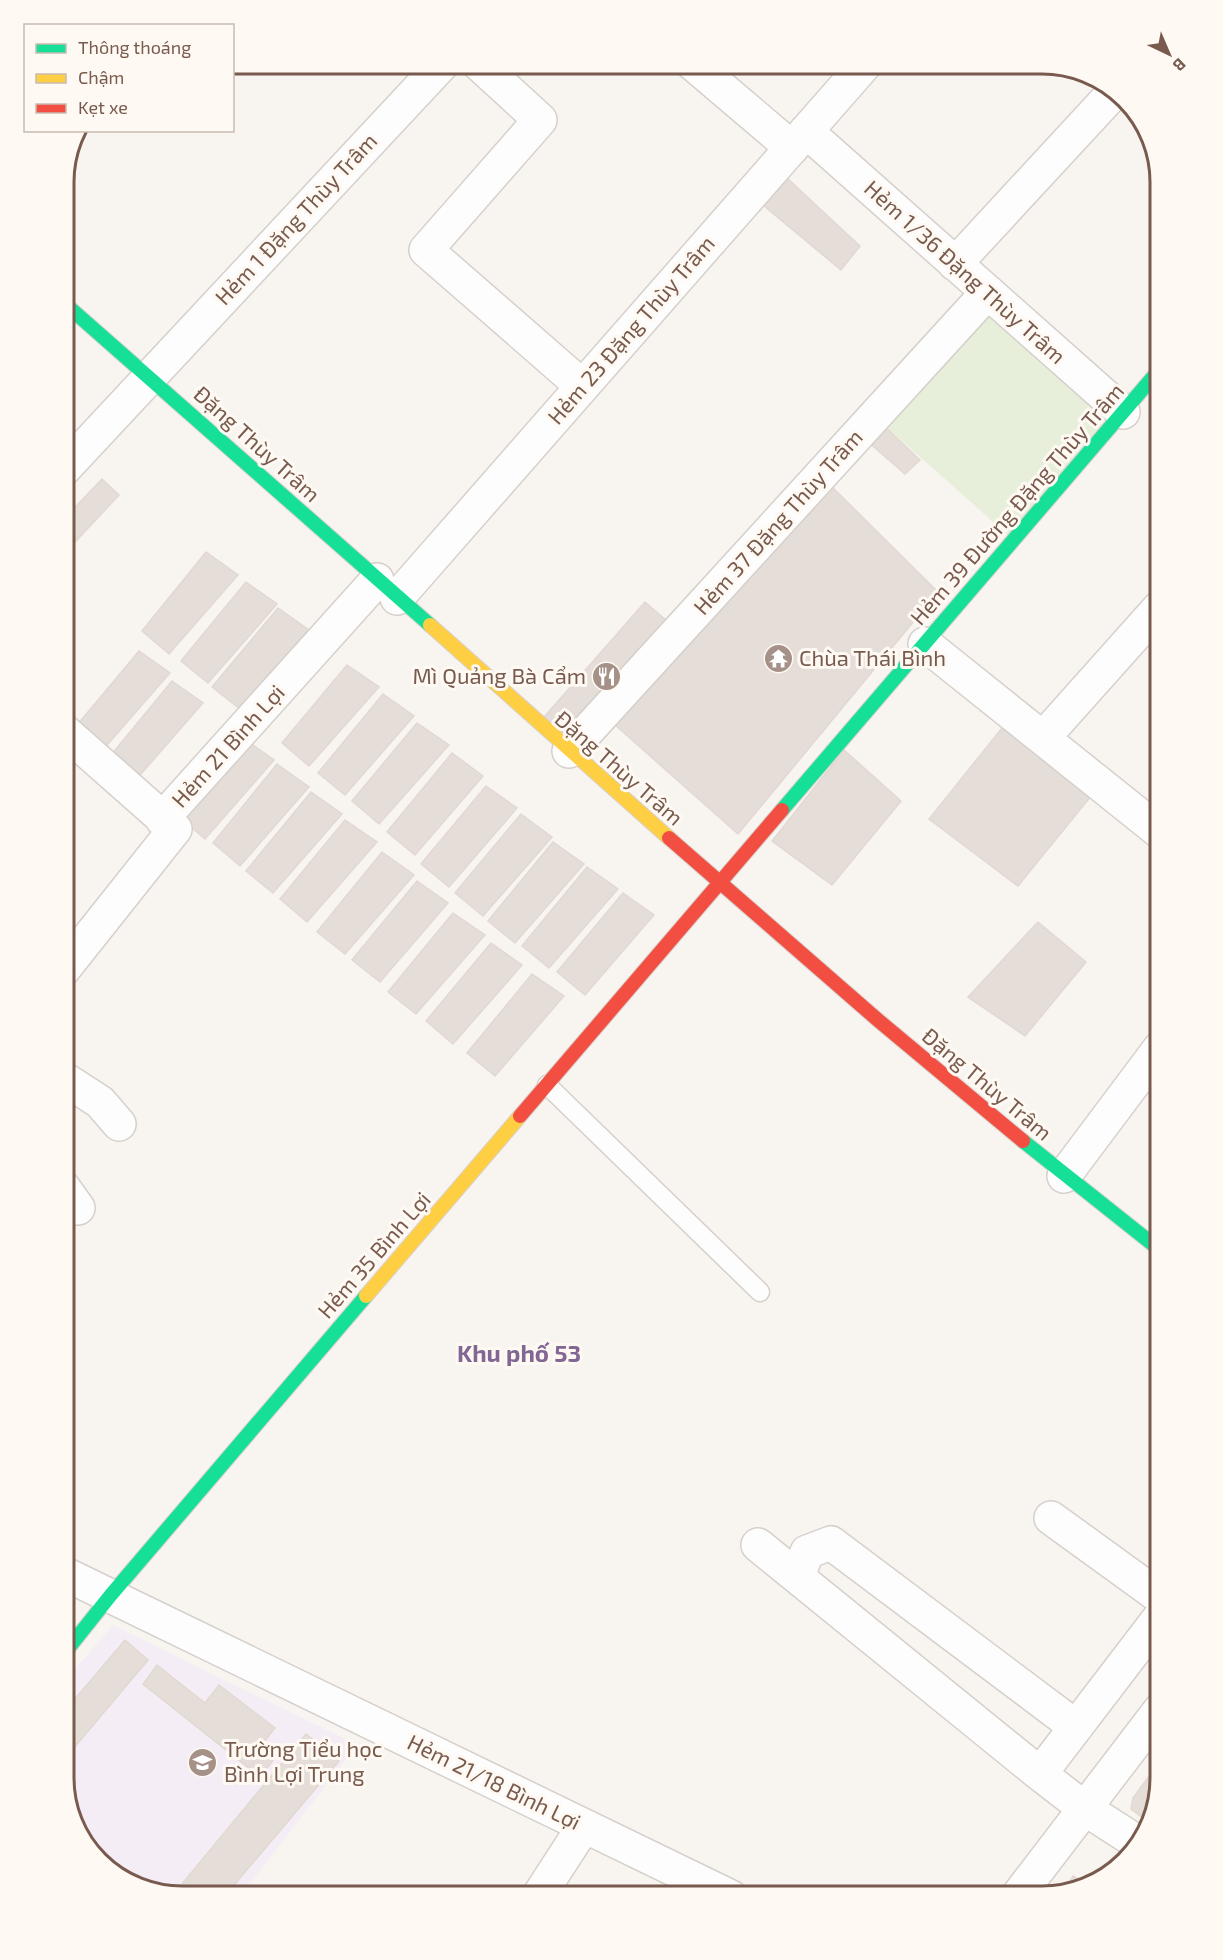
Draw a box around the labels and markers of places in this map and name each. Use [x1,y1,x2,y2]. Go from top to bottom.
temple icon: Chùa Thái Bình [762,642,794,674]
place label: Chùa Thái Bình [799,644,946,670]
restaurant icon: Mì Quảng Bà Cẩm [591,660,623,692]
place label: Mì Quảng Bà Cẩm [413,662,586,689]
place label: Trường Tiểu học Bình Lợi Trung [224,1735,382,1786]
school or university icon: Trường Tiểu học Bình Lợi Trung [187,1746,219,1778]

